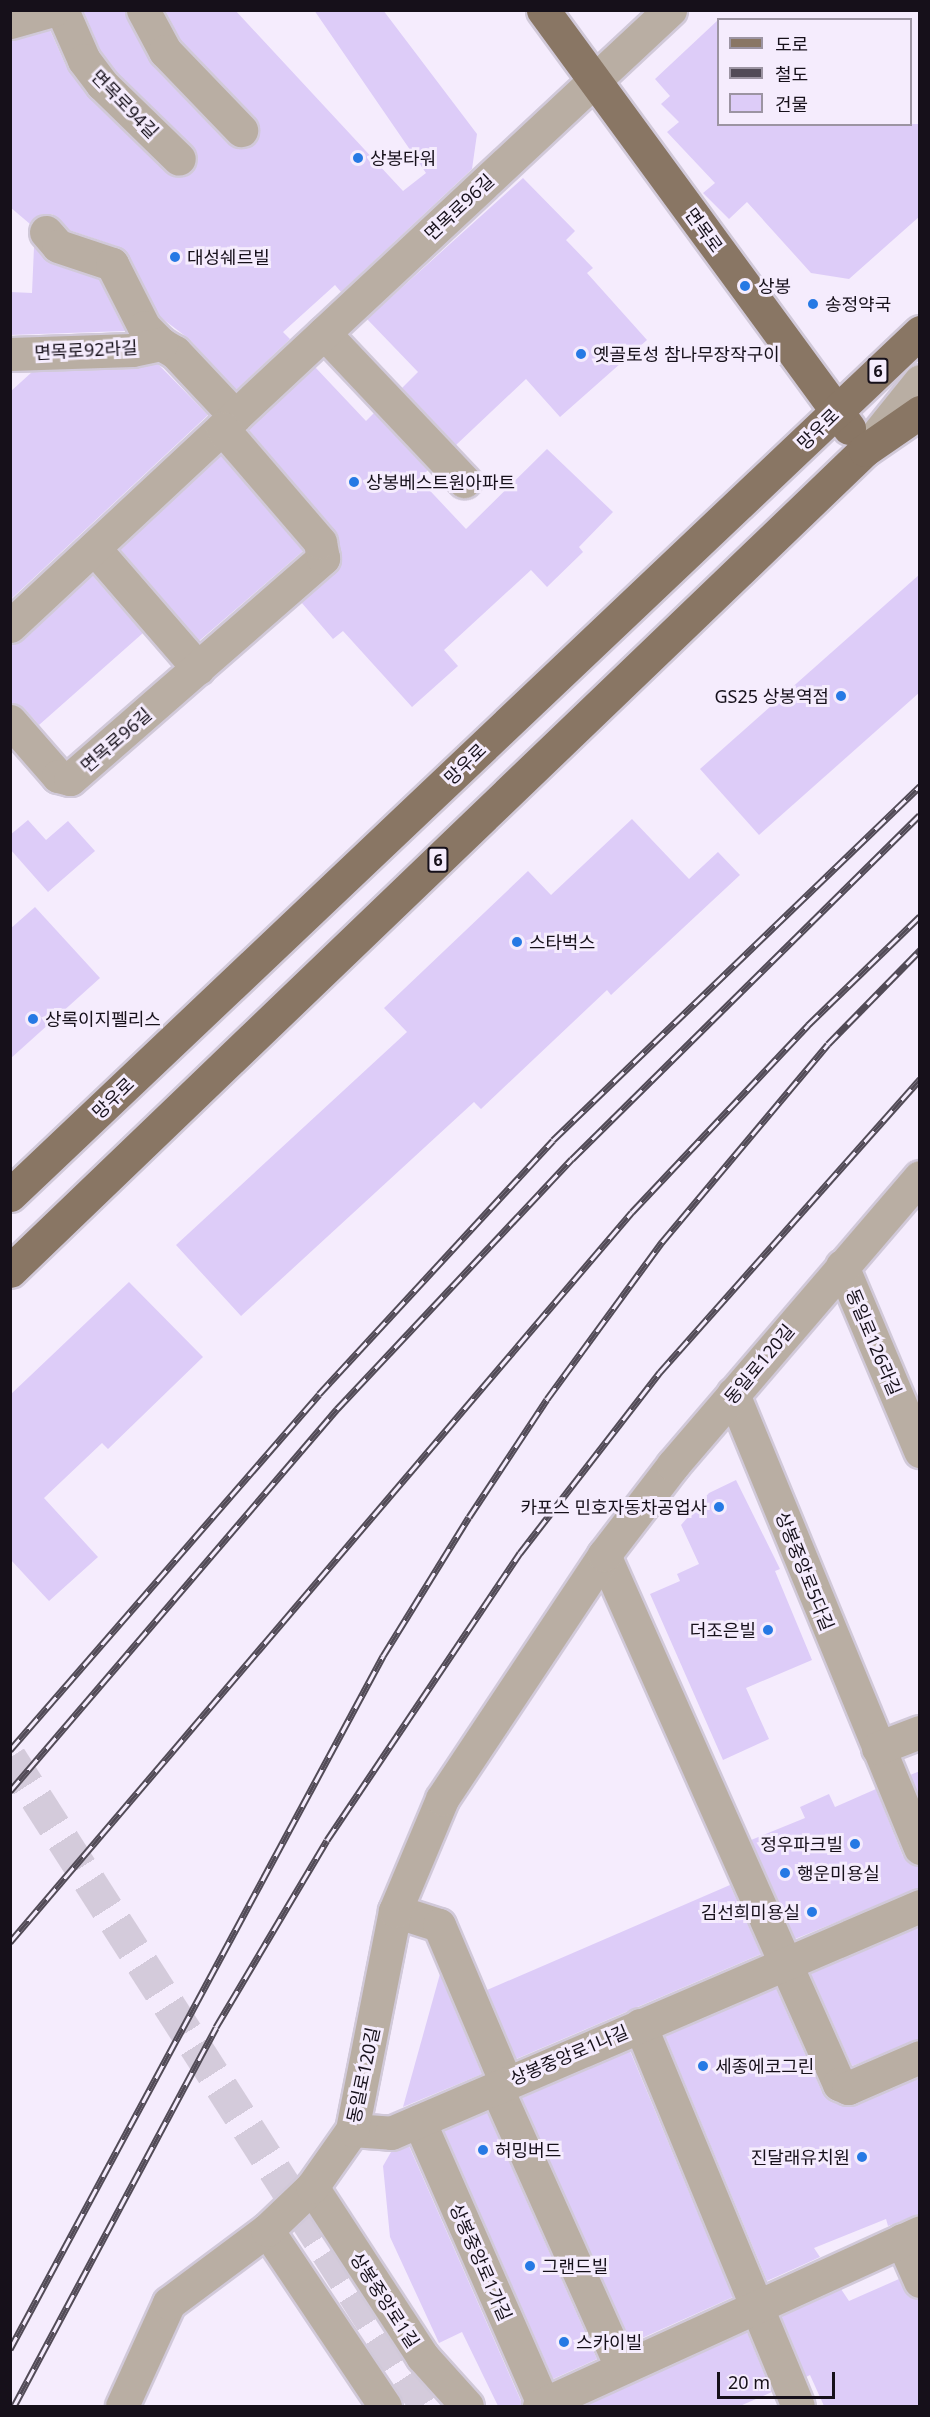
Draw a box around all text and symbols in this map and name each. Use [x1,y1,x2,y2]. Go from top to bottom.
legend [717,18,912,126]
text: 도로 [775,32,808,56]
text: 철도 [775,62,808,86]
street label: 면목로94길 [87,65,163,143]
text: 건물 [775,92,808,116]
place label: 상봉타워 [370,147,436,169]
marker: 상봉타워 [351,151,365,165]
street label: 면목로96길 [420,169,498,245]
street label: 면목로 [681,204,727,256]
place label: 대성쉐르빌 [187,246,270,268]
marker: 대성쉐르빌 [168,250,182,264]
place label: 상봉 [758,275,791,297]
marker: 상봉 [736,277,754,295]
place label: 송정약국 [825,293,891,315]
marker: 송정약국 [806,297,820,311]
street label: 면목로92라길 [34,337,138,363]
place label: 옛골토성 참나무장작구이 [593,343,780,365]
marker: 옛골토성 참나무장작구이 [574,347,588,361]
road number: 6 [866,358,890,384]
street label: 망우로 [793,404,843,454]
place label: 상봉베스트원아파트 [366,471,515,493]
marker: 상봉베스트원아파트 [347,475,361,489]
place label: GS25 상봉역점 [715,685,829,707]
marker: GS25 상봉역점 [834,689,848,703]
street label: 면목로96길 [76,703,156,777]
street label: 망우로 [440,739,490,789]
road number: 6 [426,847,450,873]
place label: 스타벅스 [529,931,595,953]
marker: 스타벅스 [510,935,524,949]
place label: 상록이지펠리스 [45,1008,161,1030]
marker: 상록이지펠리스 [26,1012,40,1026]
street label: 망우로 [88,1073,138,1123]
street label: 동일로126라길 [842,1285,906,1399]
street label: 동일로120길 [720,1320,798,1408]
place label: 카포스 민호자동차공업사 [520,1496,707,1518]
marker: 카포스 민호자동차공업사 [712,1500,726,1514]
street label: 상봉중앙로5다길 [771,1508,839,1634]
place label: 더조은빌 [690,1619,756,1641]
marker: 더조은빌 [761,1623,775,1637]
place label: 정우파크빌 [760,1833,843,1855]
marker: 정우파크빌 [848,1837,862,1851]
place label: 행운미용실 [797,1862,880,1884]
marker: 행운미용실 [778,1866,792,1880]
place label: 김선희미용실 [701,1901,800,1923]
marker: 김선희미용실 [805,1905,819,1919]
street label: 상봉중앙로1나길 [507,2020,631,2090]
street label: 동일로120길 [342,2025,384,2125]
place label: 세종에코그린 [715,2055,814,2077]
marker: 세종에코그린 [696,2059,710,2073]
place label: 허밍버드 [495,2139,561,2161]
marker: 허밍버드 [476,2143,490,2157]
place label: 진달래유치원 [751,2146,850,2168]
marker: 진달래유치원 [855,2150,869,2164]
street label: 상봉중앙로1가길 [445,2200,517,2324]
street label: 상봉중앙로1길 [346,2248,424,2352]
place label: 그랜드빌 [542,2255,608,2277]
marker: 그랜드빌 [523,2259,537,2273]
place label: 스카이빌 [576,2331,642,2353]
marker: 스카이빌 [557,2335,571,2349]
scale bar [720,2360,838,2398]
text: 20 m [728,2370,770,2394]

